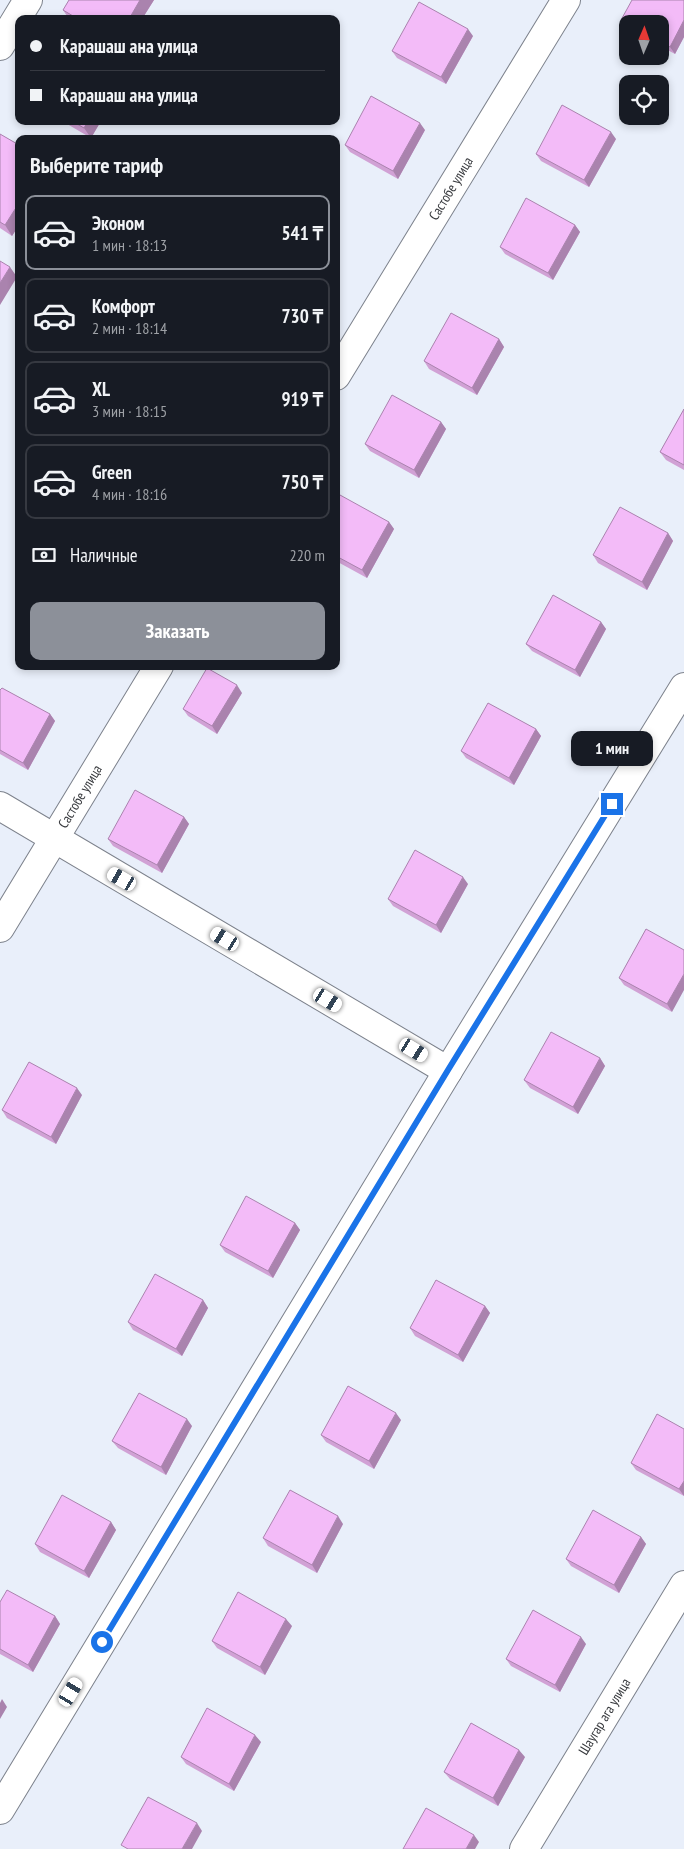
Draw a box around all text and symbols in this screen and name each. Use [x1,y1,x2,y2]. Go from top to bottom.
north arrow [619,15,669,65]
map controls [619,15,669,125]
text: Карашаш ана улица [60,34,198,58]
button: locate [619,75,669,125]
text: Карашаш ана улица [60,83,198,107]
text: Выберите тариф [30,151,163,179]
street label: Састобе улица [425,153,477,223]
icon: car [32,210,77,255]
text: Эконом [92,211,145,235]
text: 541 ₸ [281,221,323,245]
text: 1 мин · 18:13 [92,235,167,255]
icon: car [32,293,77,338]
text: Комфорт [92,294,155,318]
text: 730 ₸ [281,304,323,328]
text: 2 мин · 18:14 [92,318,167,338]
icon: car [32,376,77,421]
text: XL [92,377,110,401]
text: 919 ₸ [281,387,323,411]
text: 3 мин · 18:15 [92,401,167,421]
icon: car [32,459,77,504]
text: Green [92,460,132,484]
text: 750 ₸ [281,470,323,494]
text: 4 мин · 18:16 [92,484,167,504]
icon: cash [30,541,58,569]
text: Наличные [70,543,138,567]
text: 220 m [290,545,325,565]
button: Заказать [30,602,325,660]
callout: 1 мин [571,732,653,766]
text: 1 мин [595,738,629,758]
street label: Састобе улица [54,761,106,831]
route end [601,793,623,815]
car [105,865,138,893]
car [208,925,241,953]
car [311,986,344,1014]
car [397,1036,430,1064]
route start [91,1631,113,1653]
car [56,1675,85,1709]
street label: Шаугар ага улица [574,1675,634,1758]

